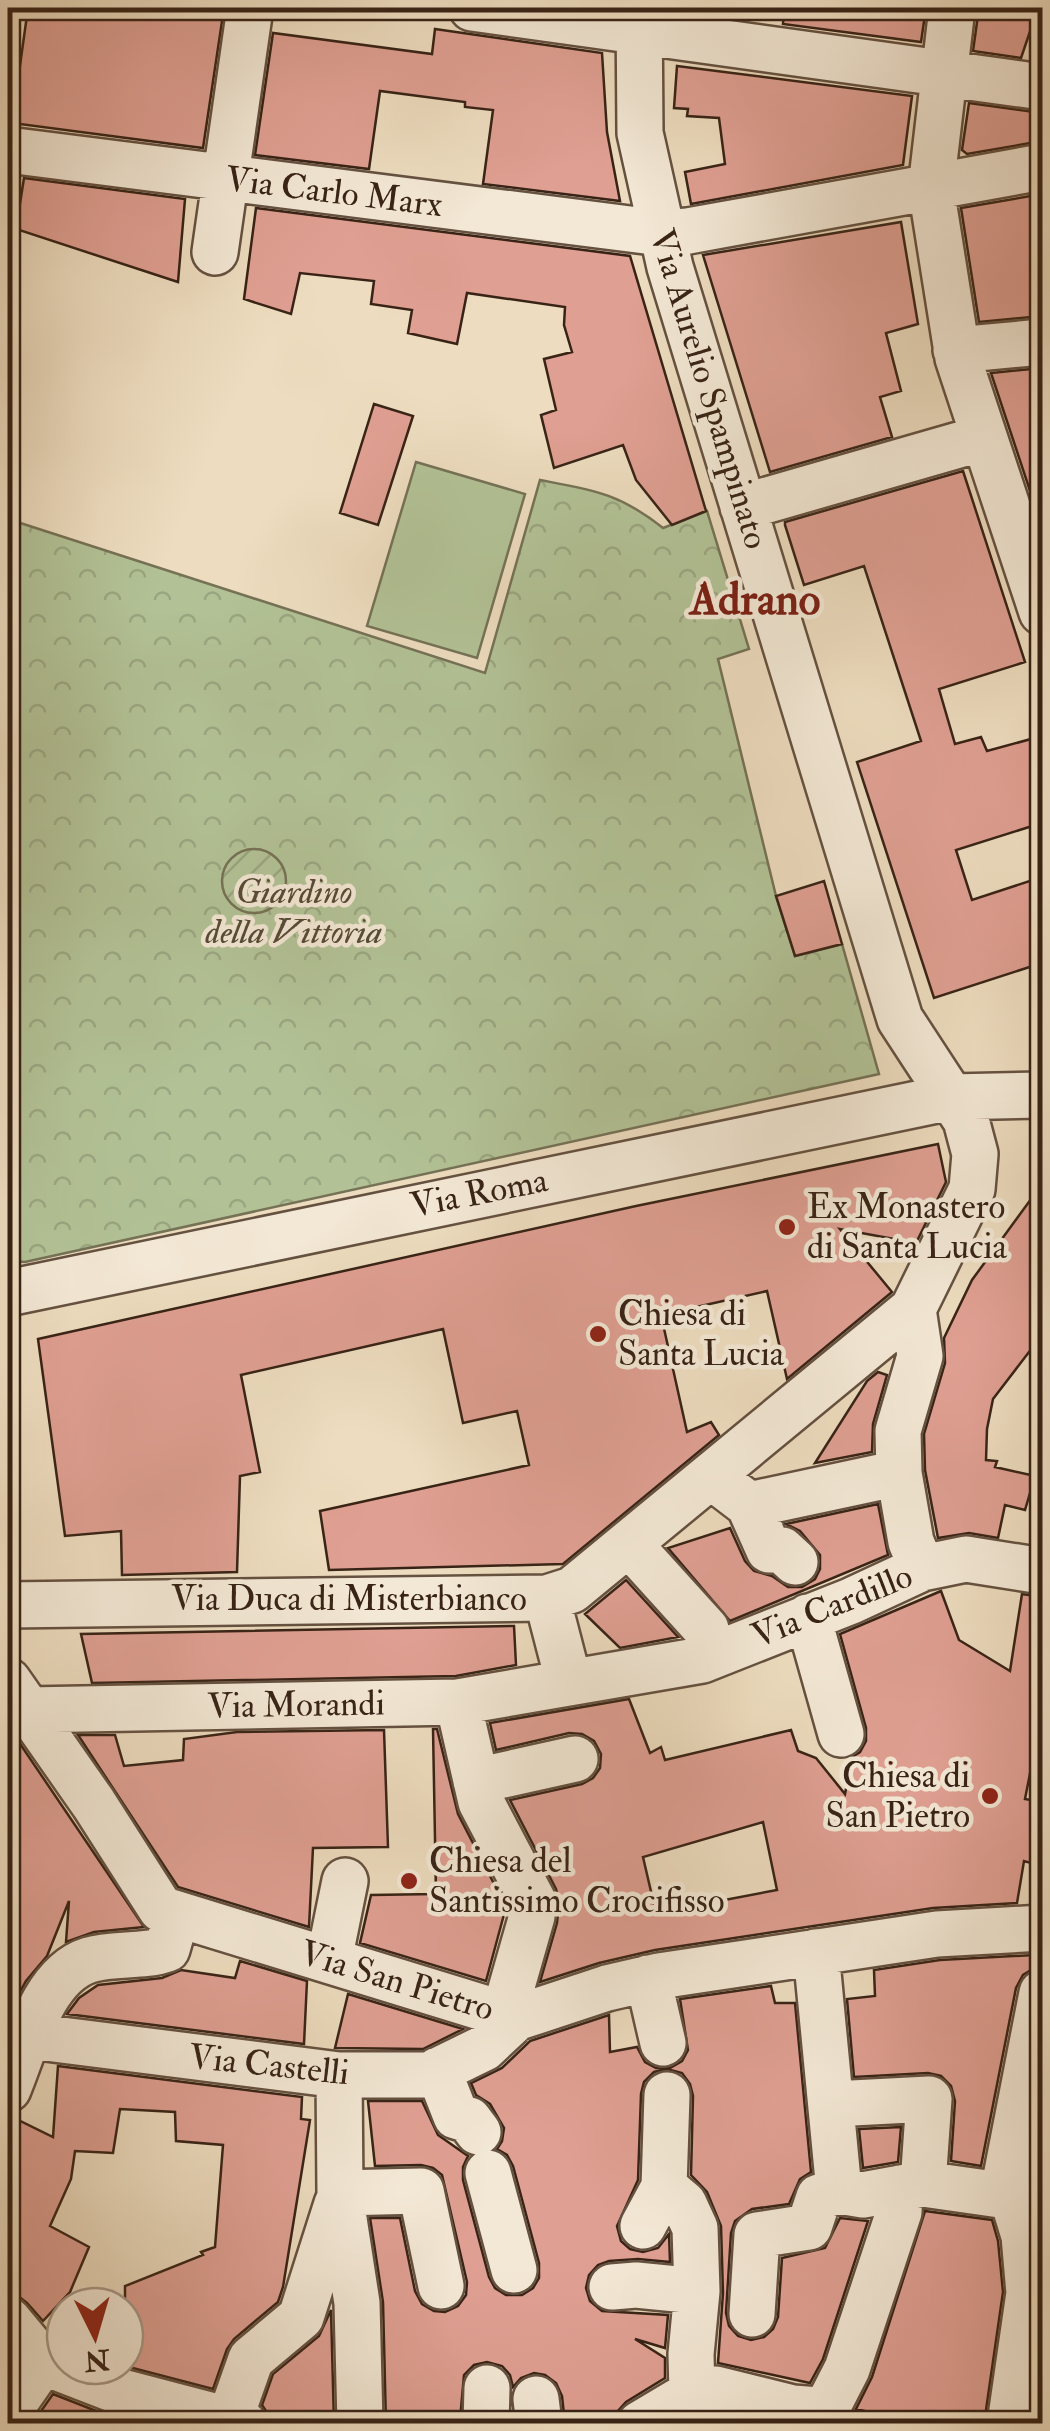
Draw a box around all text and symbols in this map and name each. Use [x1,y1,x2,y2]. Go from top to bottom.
street label: Via Carlo Marx [223,157,445,227]
street label: Via Aurelio Spampinato [639,224,779,554]
district label: Adrano [688,572,820,628]
park label: Giardino della Vittoria [205,870,382,954]
street label: Via Roma [407,1158,552,1228]
place label: Ex Monastero di Santa Lucia [807,1185,1008,1269]
marker: Ex Monastero di Santa Lucia [776,1216,798,1238]
place label: Chiesa di Santa Lucia [618,1292,785,1376]
marker: Chiesa di Santa Lucia [587,1323,609,1345]
street label: Via Cardillo [745,1554,919,1658]
street label: Via Duca di Misterbianco [171,1577,527,1621]
street label: Via Morandi [207,1681,385,1729]
place label: Chiesa di San Pietro [826,1754,970,1838]
marker: Chiesa di San Pietro [979,1785,1001,1807]
place label: Chiesa del Santissimo Crocifisso [429,1839,725,1923]
marker: Chiesa del Santissimo Crocifisso [398,1870,420,1892]
street label: Via San Pietro [295,1931,499,2031]
street label: Via Castelli [187,2035,351,2095]
north arrow [45,2286,145,2386]
text: N [82,2341,112,2378]

